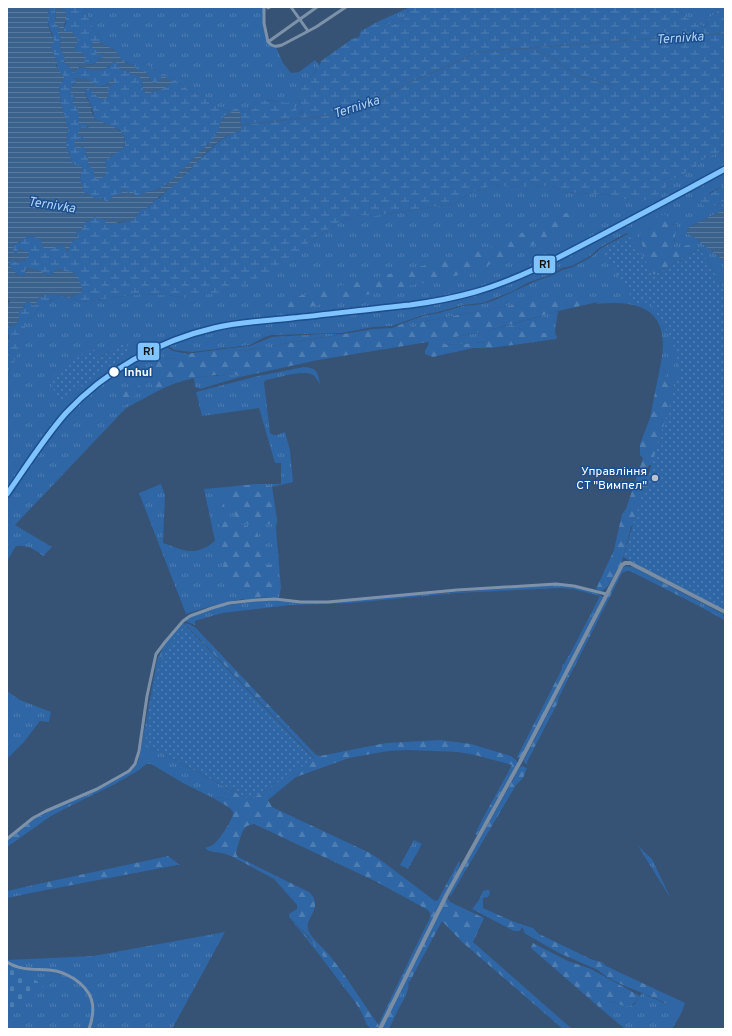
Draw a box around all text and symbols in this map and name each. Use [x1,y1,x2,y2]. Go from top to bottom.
water label: Ternivka [656,29,705,49]
water label: Ternivka [332,93,382,123]
water label: Ternivka [27,194,77,218]
line badge: R1 [533,255,556,274]
text: R1 [539,258,551,272]
line badge: R1 [137,342,160,361]
text: R1 [143,345,155,359]
marker: Inhul [107,365,121,379]
place label: Inhul [124,365,152,381]
place label: Управління СТ "Вимпел" [576,464,647,494]
marker: Управління СТ "Вимпел" [650,473,660,483]

